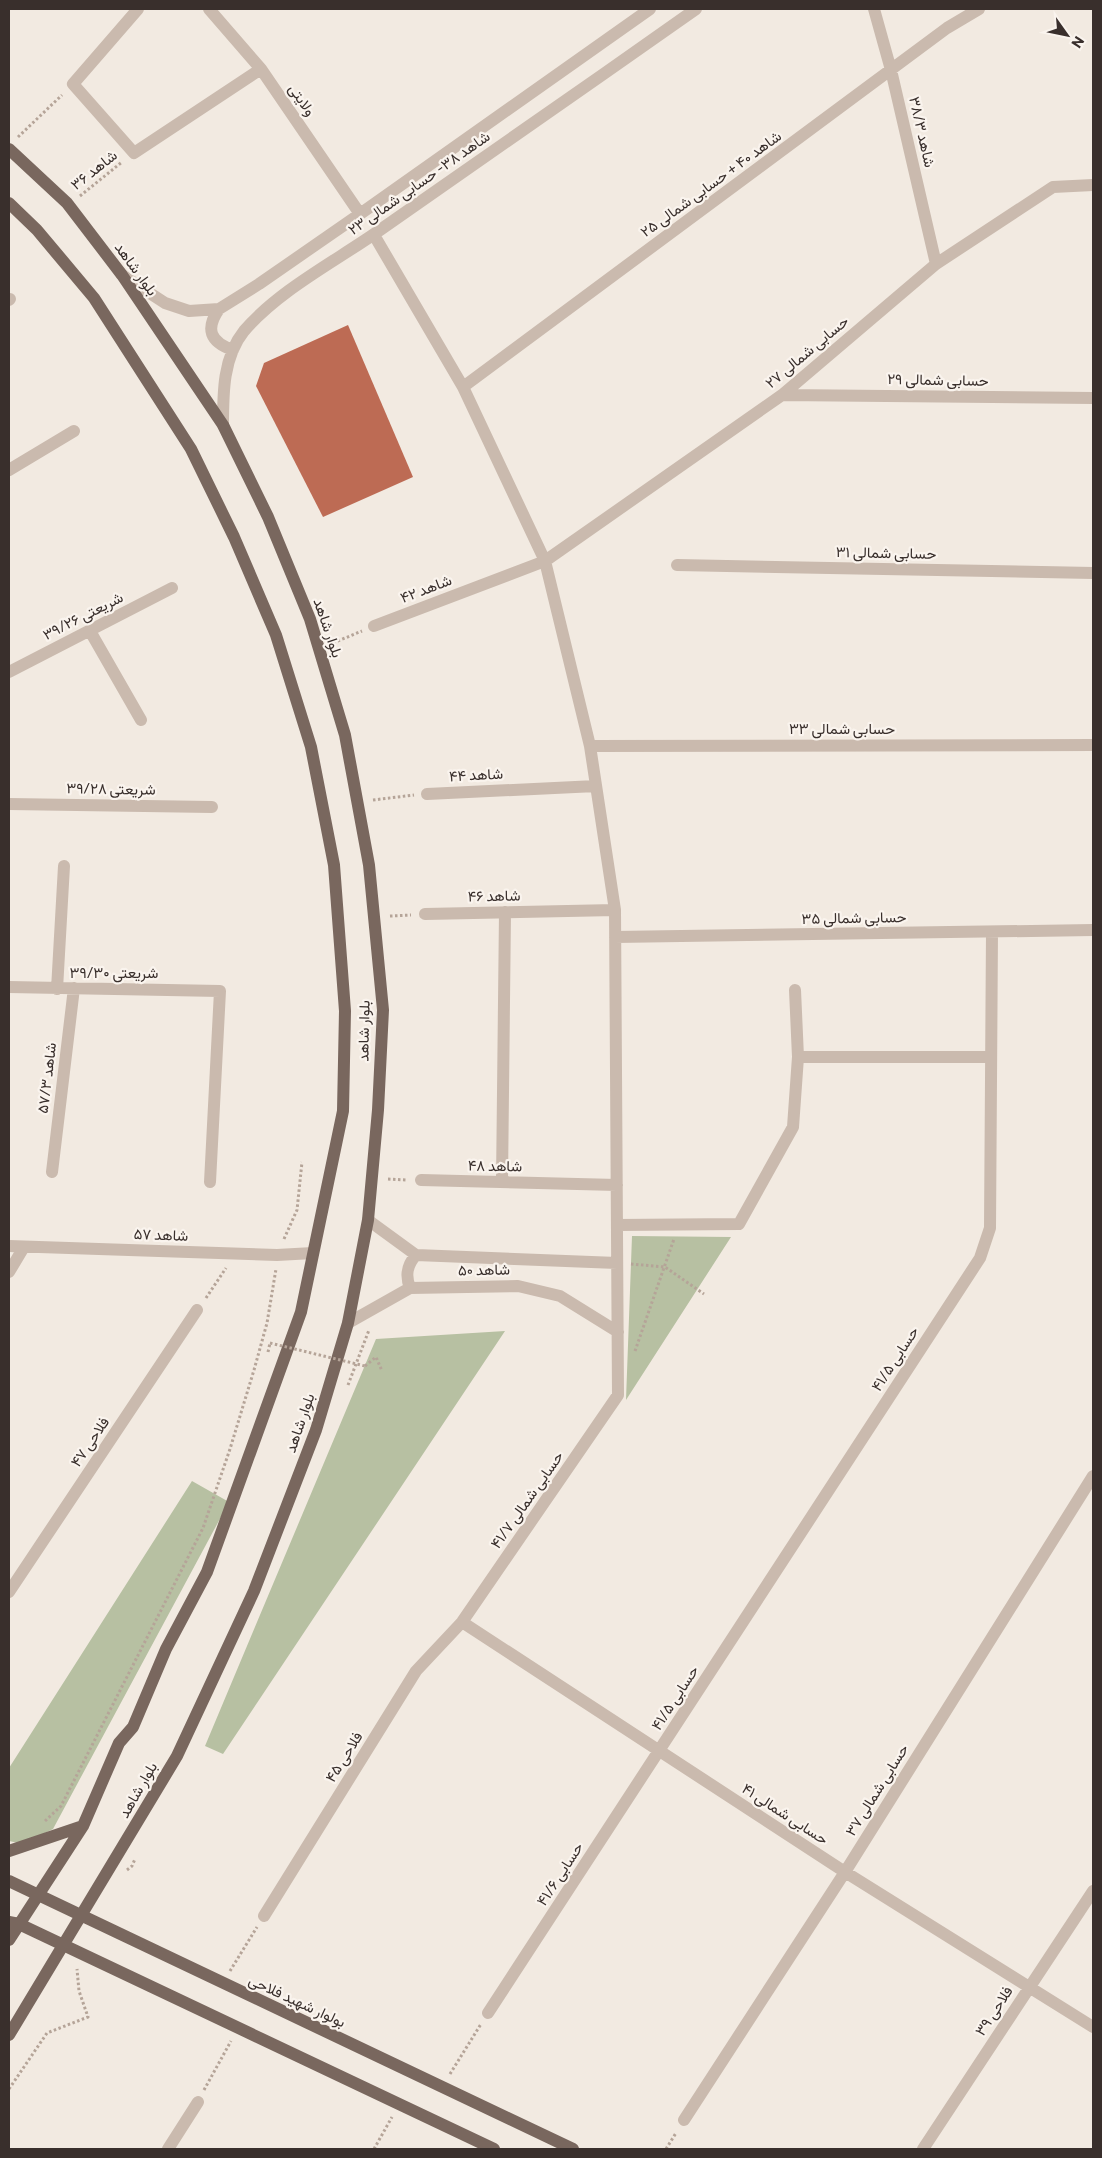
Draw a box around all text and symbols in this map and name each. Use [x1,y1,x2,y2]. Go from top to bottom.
north arrow [1042,10,1092,60]
text: N [1068,33,1088,51]
street label: ولایتی [284,80,320,120]
street label: شاهد ۳۸/۳ [906,95,940,169]
street label: شاهد ۳۸- حسابی شمالی ۲۳ [344,126,494,240]
street label: شاهد ۴۰ + حسابی شمالی ۲۵ [637,126,786,242]
street label: شاهد ۳۶ [66,145,120,193]
street label: بلوار شاهد [111,238,162,299]
street label: حسابی شمالی ۲۷ [761,311,853,393]
street label: حسابی شمالی ۲۹ [887,369,989,391]
street label: حسابی شمالی ۳۱ [836,542,936,564]
street label: شاهد ۴۲ [397,570,454,606]
street label: شریعتی ۳۹/۲۶ [39,587,127,645]
street label: بلوار شاهد [309,596,347,660]
street label: حسابی شمالی ۳۳ [789,719,895,739]
street label: شاهد ۴۴ [448,764,504,784]
street label: شریعتی ۳۹/۲۸ [66,778,156,800]
street label: شاهد ۴۶ [467,886,521,904]
street label: حسابی شمالی ۳۵ [801,907,907,929]
street label: شریعتی ۳۹/۳۰ [70,963,159,983]
street label: بلوار شاهد [353,1000,374,1062]
street label: شاهد ۵۷/۳ [33,1041,59,1114]
street label: شاهد ۴۸ [468,1156,523,1174]
street label: شاهد ۵۷ [133,1224,189,1244]
street label: شاهد ۵۰ [458,1260,510,1278]
street label: حسابی ۴۱/۵ [867,1323,923,1395]
street label: بلوار شاهد [281,1391,319,1455]
street label: فلاحی ۴۷ [66,1413,114,1471]
street label: حسابی شمالی ۴۱/۷ [486,1447,568,1553]
street label: حسابی ۴۱/۵ [647,1662,703,1734]
street label: فلاحی ۴۵ [321,1728,367,1786]
street label: حسابی شمالی ۳۷ [841,1740,913,1840]
street label: بلوار شاهد [114,1758,161,1821]
street label: حسابی شمالی ۴۱ [738,1779,832,1849]
street label: حسابی ۴۱/۶ [532,1838,588,1910]
street label: بولوار شهید فلاحی [245,1970,349,2032]
street label: فلاحی ۳۹ [970,1982,1018,2040]

